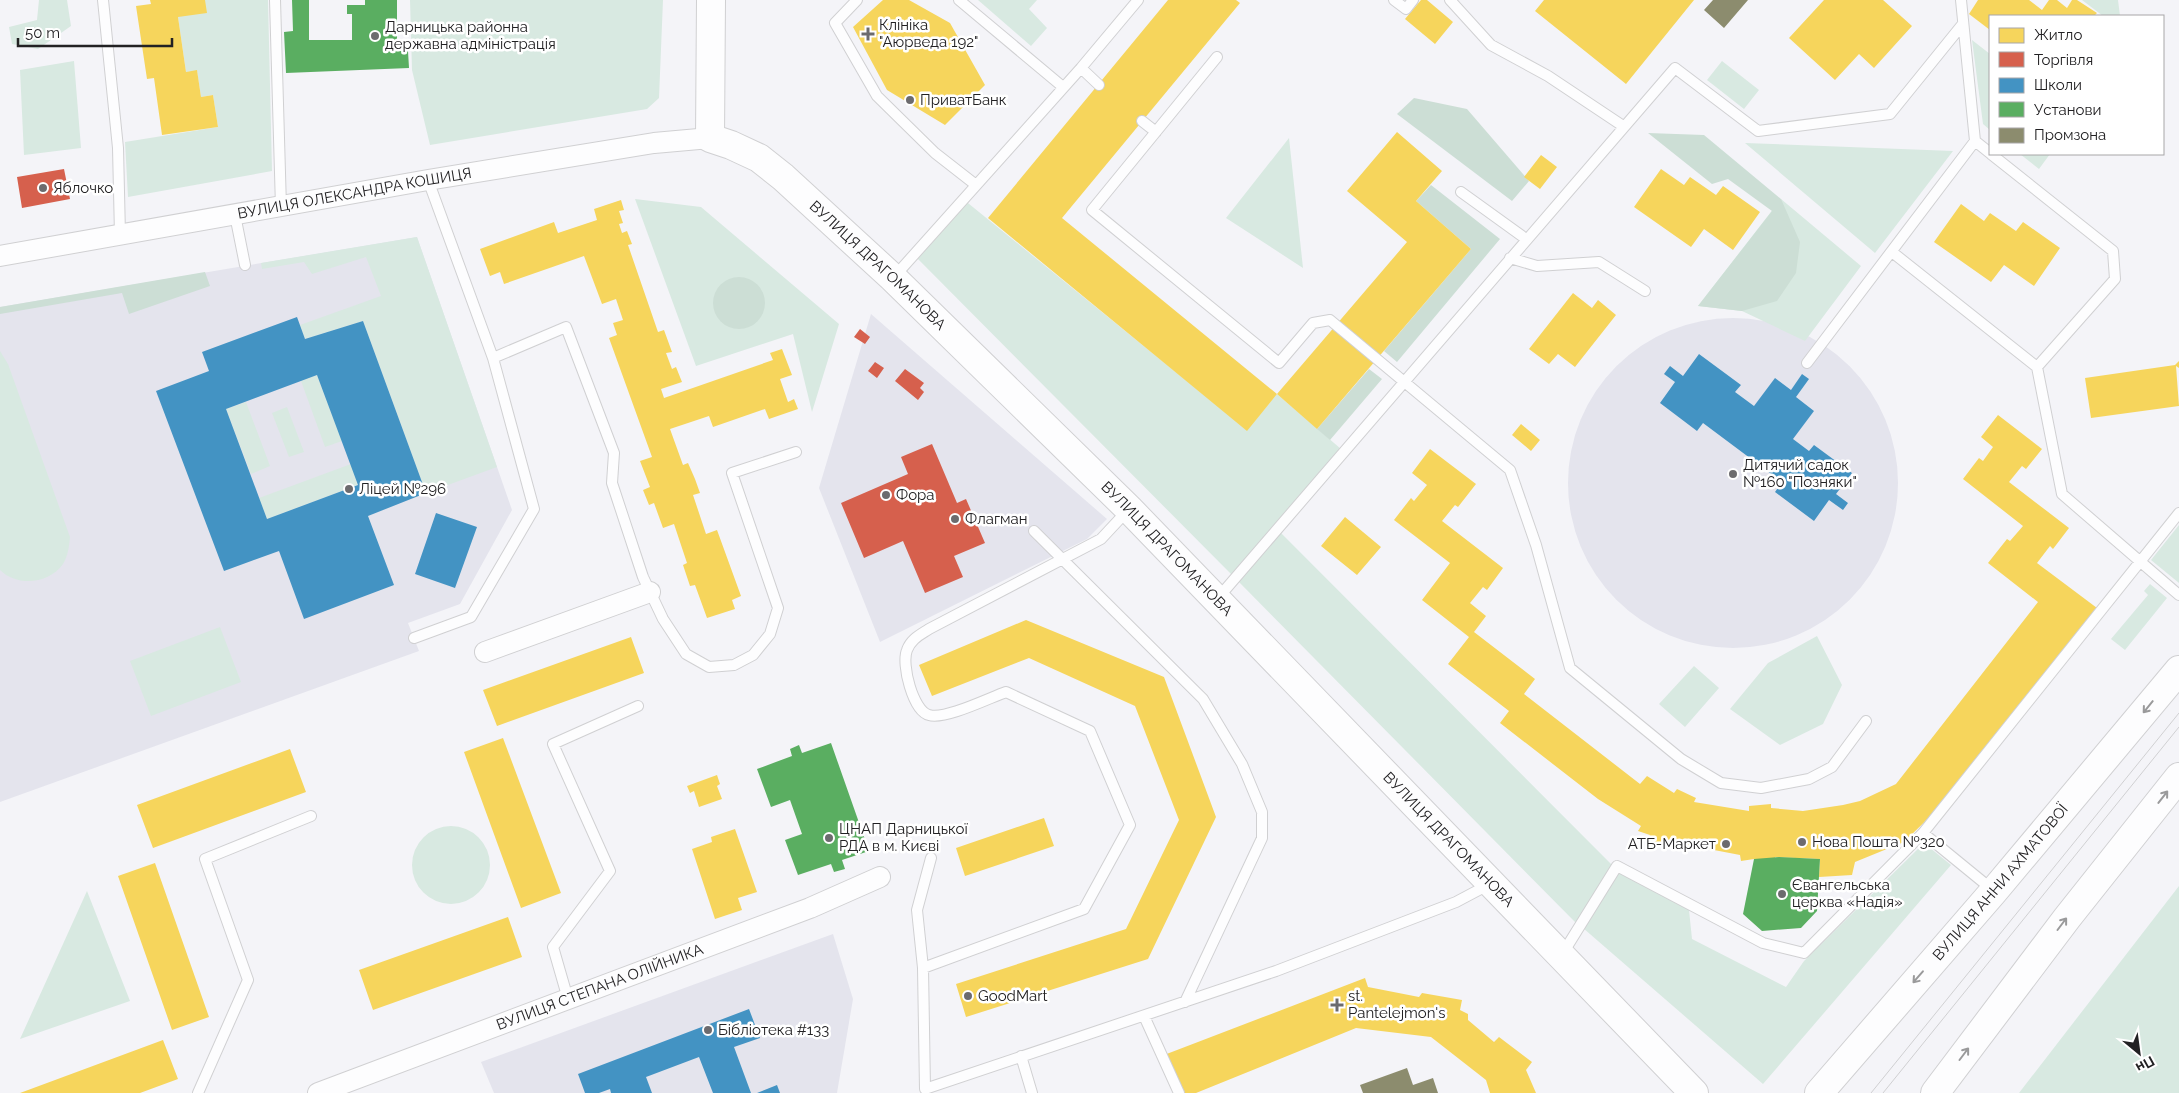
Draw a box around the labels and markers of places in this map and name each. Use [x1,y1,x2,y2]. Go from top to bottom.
place label: Клініка "Аюрведа 192" [879,16,978,51]
place label: Дарницька районна державна адміністрація [385,18,556,53]
marker: Клініка "Аюрведа 192" [861,27,875,41]
marker: Дарницька районна державна адміністрація [369,30,381,42]
place label: ПриватБанк [920,91,1007,109]
marker: ПриватБанк [904,94,916,106]
place label: Яблочко [53,179,113,197]
marker: Яблочко [37,182,49,194]
place label: Дитячий садок №160 "Позняки" [1743,456,1857,491]
marker: Дитячий садок №160 "Позняки" [1727,468,1739,480]
place label: Ліцей №296 [359,480,446,498]
marker: Ліцей №296 [343,483,355,495]
place label: Фора [896,486,935,504]
marker: Фора [880,489,892,501]
place label: Флагман [965,510,1027,528]
marker: Флагман [949,513,961,525]
place label: ЦНАП Дарницької РДА в м. Києві [839,820,968,855]
marker: ЦНАП Дарницької РДА в м. Києві [823,832,835,844]
place label: Нова Пошта №320 [1812,833,1945,851]
place label: АТБ-Маркет [1628,835,1716,853]
marker: Нова Пошта №320 [1796,836,1808,848]
marker: АТБ-Маркет [1720,838,1732,850]
place label: Євангельська церква «Надія» [1792,876,1903,911]
marker: Євангельська церква «Надія» [1776,888,1788,900]
place label: GoodMart [978,987,1047,1005]
place label: st. Pantelejmon's [1348,987,1445,1022]
marker: GoodMart [962,990,974,1002]
marker: st. Pantelejmon's [1330,998,1344,1012]
place label: Бібліотека #133 [718,1021,829,1039]
marker: Бібліотека #133 [702,1024,714,1036]

